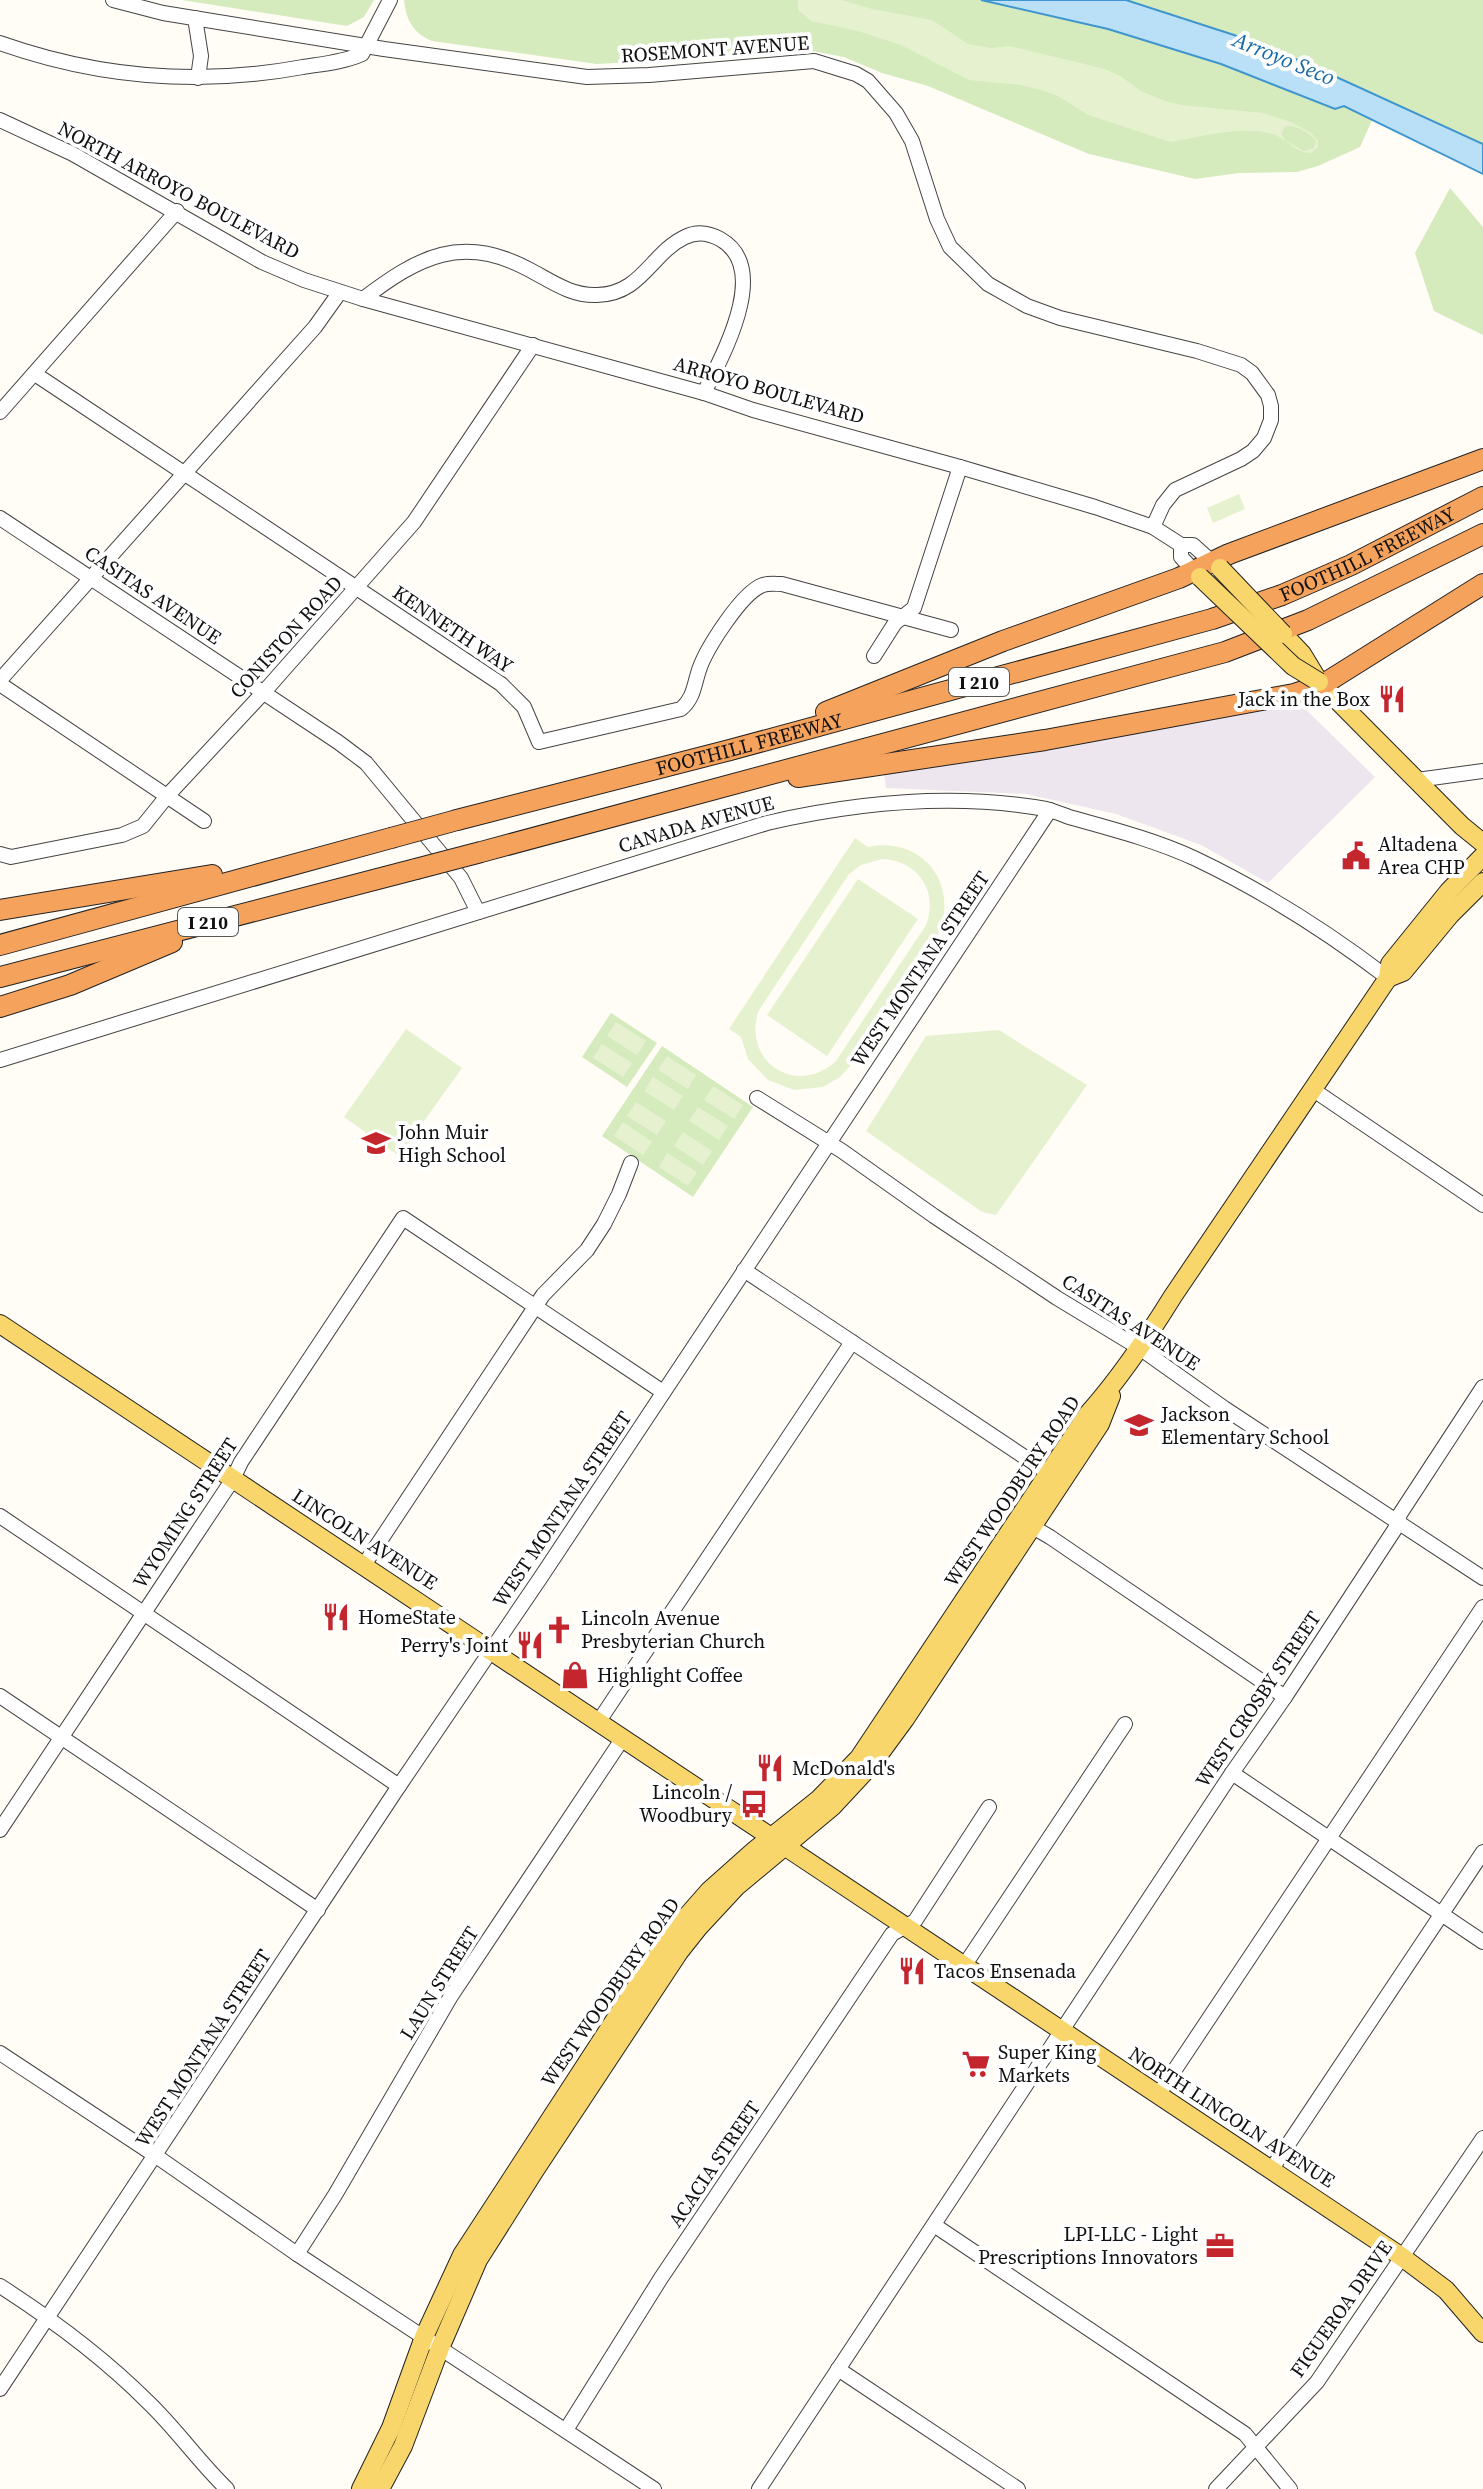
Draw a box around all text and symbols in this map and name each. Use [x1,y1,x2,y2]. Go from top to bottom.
water label: Arroyo Seco [1227,23,1340,92]
street label: ROSEMONT AVENUE [620,28,810,70]
street label: NORTH ARROYO BOULEVARD [53,114,305,266]
street label: ARROYO BOULEVARD [670,349,868,431]
street label: FOOTHILL FREEWAY [1275,499,1461,608]
street label: CASITAS AVENUE [79,539,227,651]
street label: CONISTON ROAD [223,569,349,705]
street label: KENNETH WAY [387,578,519,680]
road number: I 210 [949,668,1009,696]
restaurant icon: Jack in the Box [1377,684,1407,714]
place label: Jack in the Box [1237,685,1370,713]
street label: FOOTHILL FREEWAY [653,706,846,782]
street label: CANADA AVENUE [615,788,777,860]
place label: Altadena Area CHP [1378,830,1465,881]
public building icon: Altadena Area CHP [1341,841,1371,871]
street label: WEST MONTANA STREET [844,866,996,1072]
road number: I 210 [178,908,238,936]
place label: John Muir High School [397,1118,506,1169]
school or university icon: John Muir High School [361,1128,391,1158]
street label: CASITAS AVENUE [1057,1267,1205,1377]
street label: WEST WOODBURY ROAD [937,1390,1087,1592]
place label: Jackson Elementary School [1160,1400,1329,1451]
street label: WEST MONTANA STREET [486,1406,638,1612]
school or university icon: Jackson Elementary School [1124,1410,1154,1440]
street label: WYOMING STREET [126,1432,244,1594]
street label: LINCOLN AVENUE [287,1482,443,1596]
restaurant icon: HomeState [321,1602,351,1632]
place label: HomeState [358,1603,456,1631]
place label: Lincoln Avenue Presbyterian Church [581,1604,765,1655]
street label: WEST CROSBY STREET [1189,1605,1327,1793]
church icon: Lincoln Avenue Presbyterian Church [544,1615,574,1645]
restaurant icon: Perry's Joint [515,1630,545,1660]
place label: Perry's Joint [400,1631,508,1659]
shop icon: Highlight Coffee [560,1660,590,1690]
place label: Highlight Coffee [597,1661,743,1689]
restaurant icon: McDonald's [755,1753,785,1783]
place label: McDonald's [792,1754,895,1782]
place label: Lincoln / Woodbury [639,1778,733,1829]
bus stop icon: Lincoln / Woodbury [739,1789,769,1819]
street label: WEST WOODBURY ROAD [534,1892,686,2092]
street label: LAUN STREET [393,1921,485,2045]
street label: WEST MONTANA STREET [128,1944,278,2152]
restaurant icon: Tacos Ensenada [897,1956,927,1986]
place label: Tacos Ensenada [934,1957,1077,1985]
place label: Super King Markets [998,2038,1096,2089]
street label: NORTH LINCOLN AVENUE [1123,2040,1341,2194]
supermarket icon: Super King Markets [961,2049,991,2079]
street label: ACACIA STREET [661,2095,767,2233]
place label: LPI-LLC - Light Prescriptions Innovators [978,2220,1198,2271]
office icon: LPI-LLC - Light Prescriptions Innovators [1205,2231,1235,2261]
street label: FIGUEROA DRIVE [1283,2235,1399,2383]

